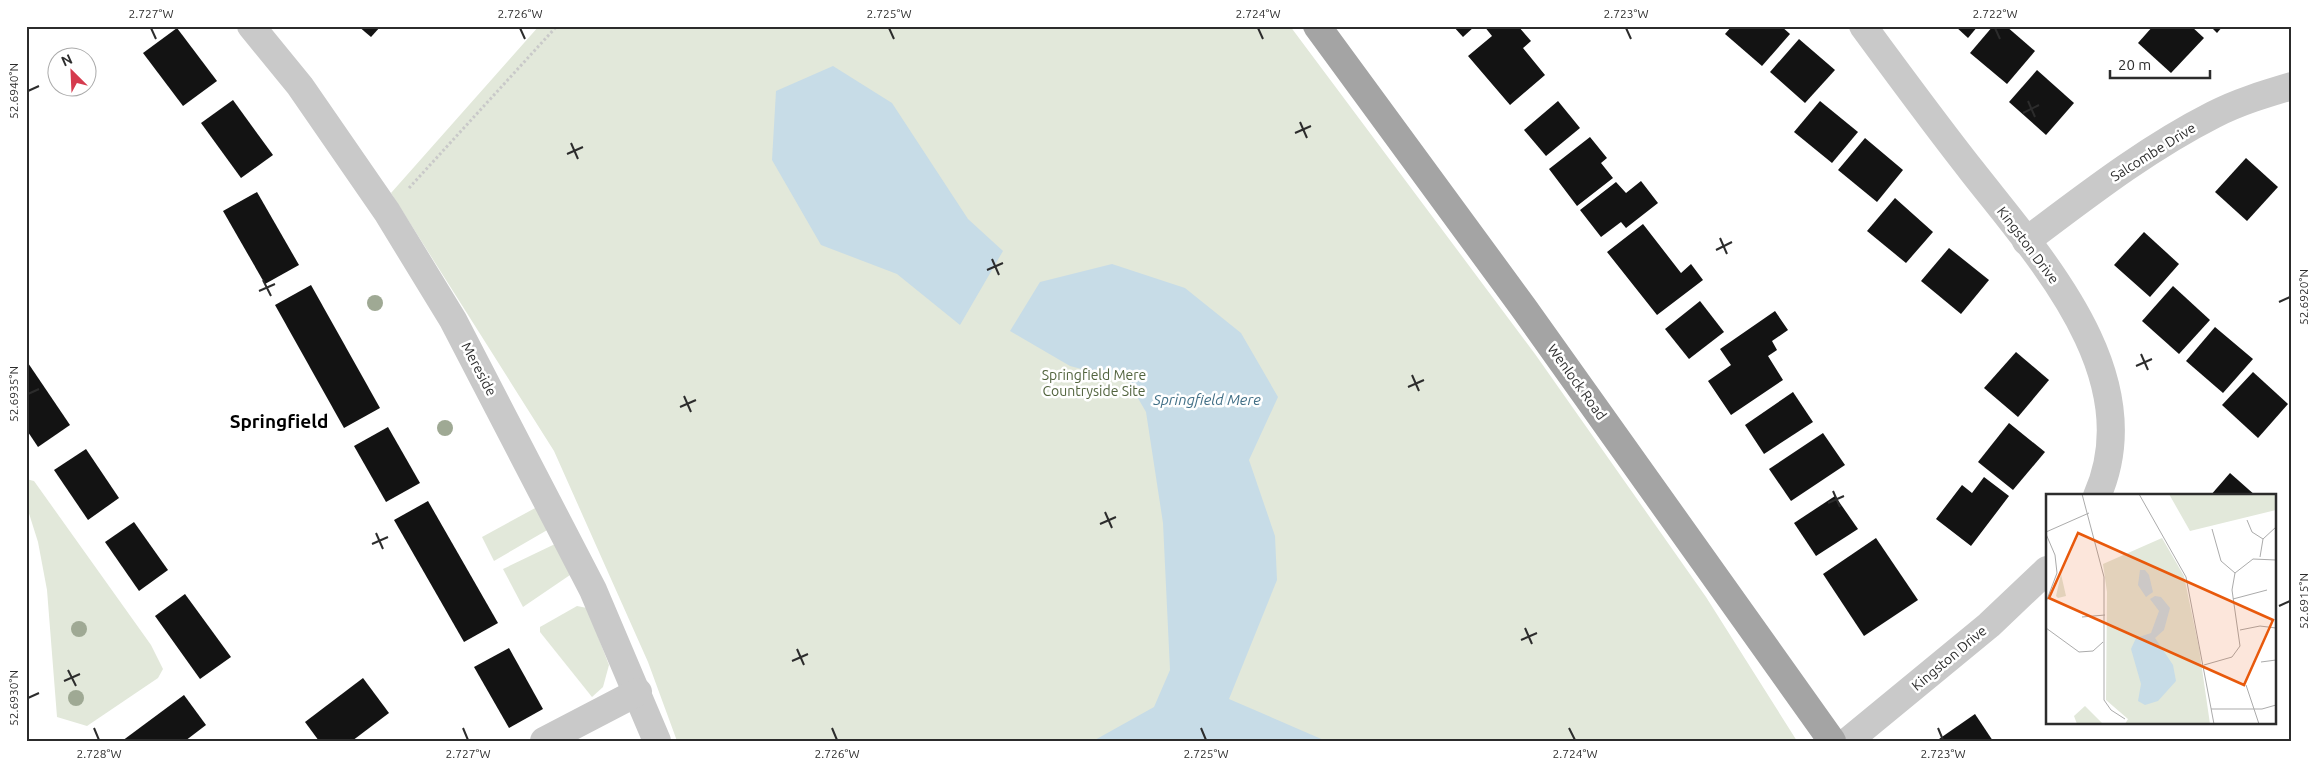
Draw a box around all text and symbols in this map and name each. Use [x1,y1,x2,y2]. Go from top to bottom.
text: 2.727°W [129,7,174,20]
text: 2.726°W [498,7,543,20]
text: 2.725°W [867,7,912,20]
text: 2.724°W [1236,7,1281,20]
text: 2.723°W [1604,7,1649,20]
text: 2.722°W [1973,7,2018,20]
north arrow [48,48,98,98]
scale bar [2110,48,2210,80]
text: N [59,51,75,70]
text: 20 m [2118,56,2151,73]
text: 52.6940°N [7,63,20,119]
street label: Salcombe Drive [2108,119,2198,185]
street label: Kingston Drive [1994,203,2062,287]
text: 52.6920°N [2297,269,2310,325]
street label: Mereside [458,340,500,398]
street label: Wenlock Road [1544,341,1610,423]
text: 52.6935°N [7,366,20,422]
park label: Springfield Mere Countryside Site [1042,367,1146,399]
water label: Springfield Mere [1152,391,1261,408]
district label: Springfield [230,410,328,432]
inset map [2046,494,2276,724]
text: 52.6915°N [2297,573,2310,629]
street label: Kingston Drive [1909,622,1989,694]
text: 52.6930°N [7,670,20,726]
text: 2.728°W [77,747,122,760]
text: 2.727°W [446,747,491,760]
text: 2.726°W [815,747,860,760]
text: 2.725°W [1184,747,1229,760]
text: 2.724°W [1553,747,1598,760]
text: 2.723°W [1921,747,1966,760]

